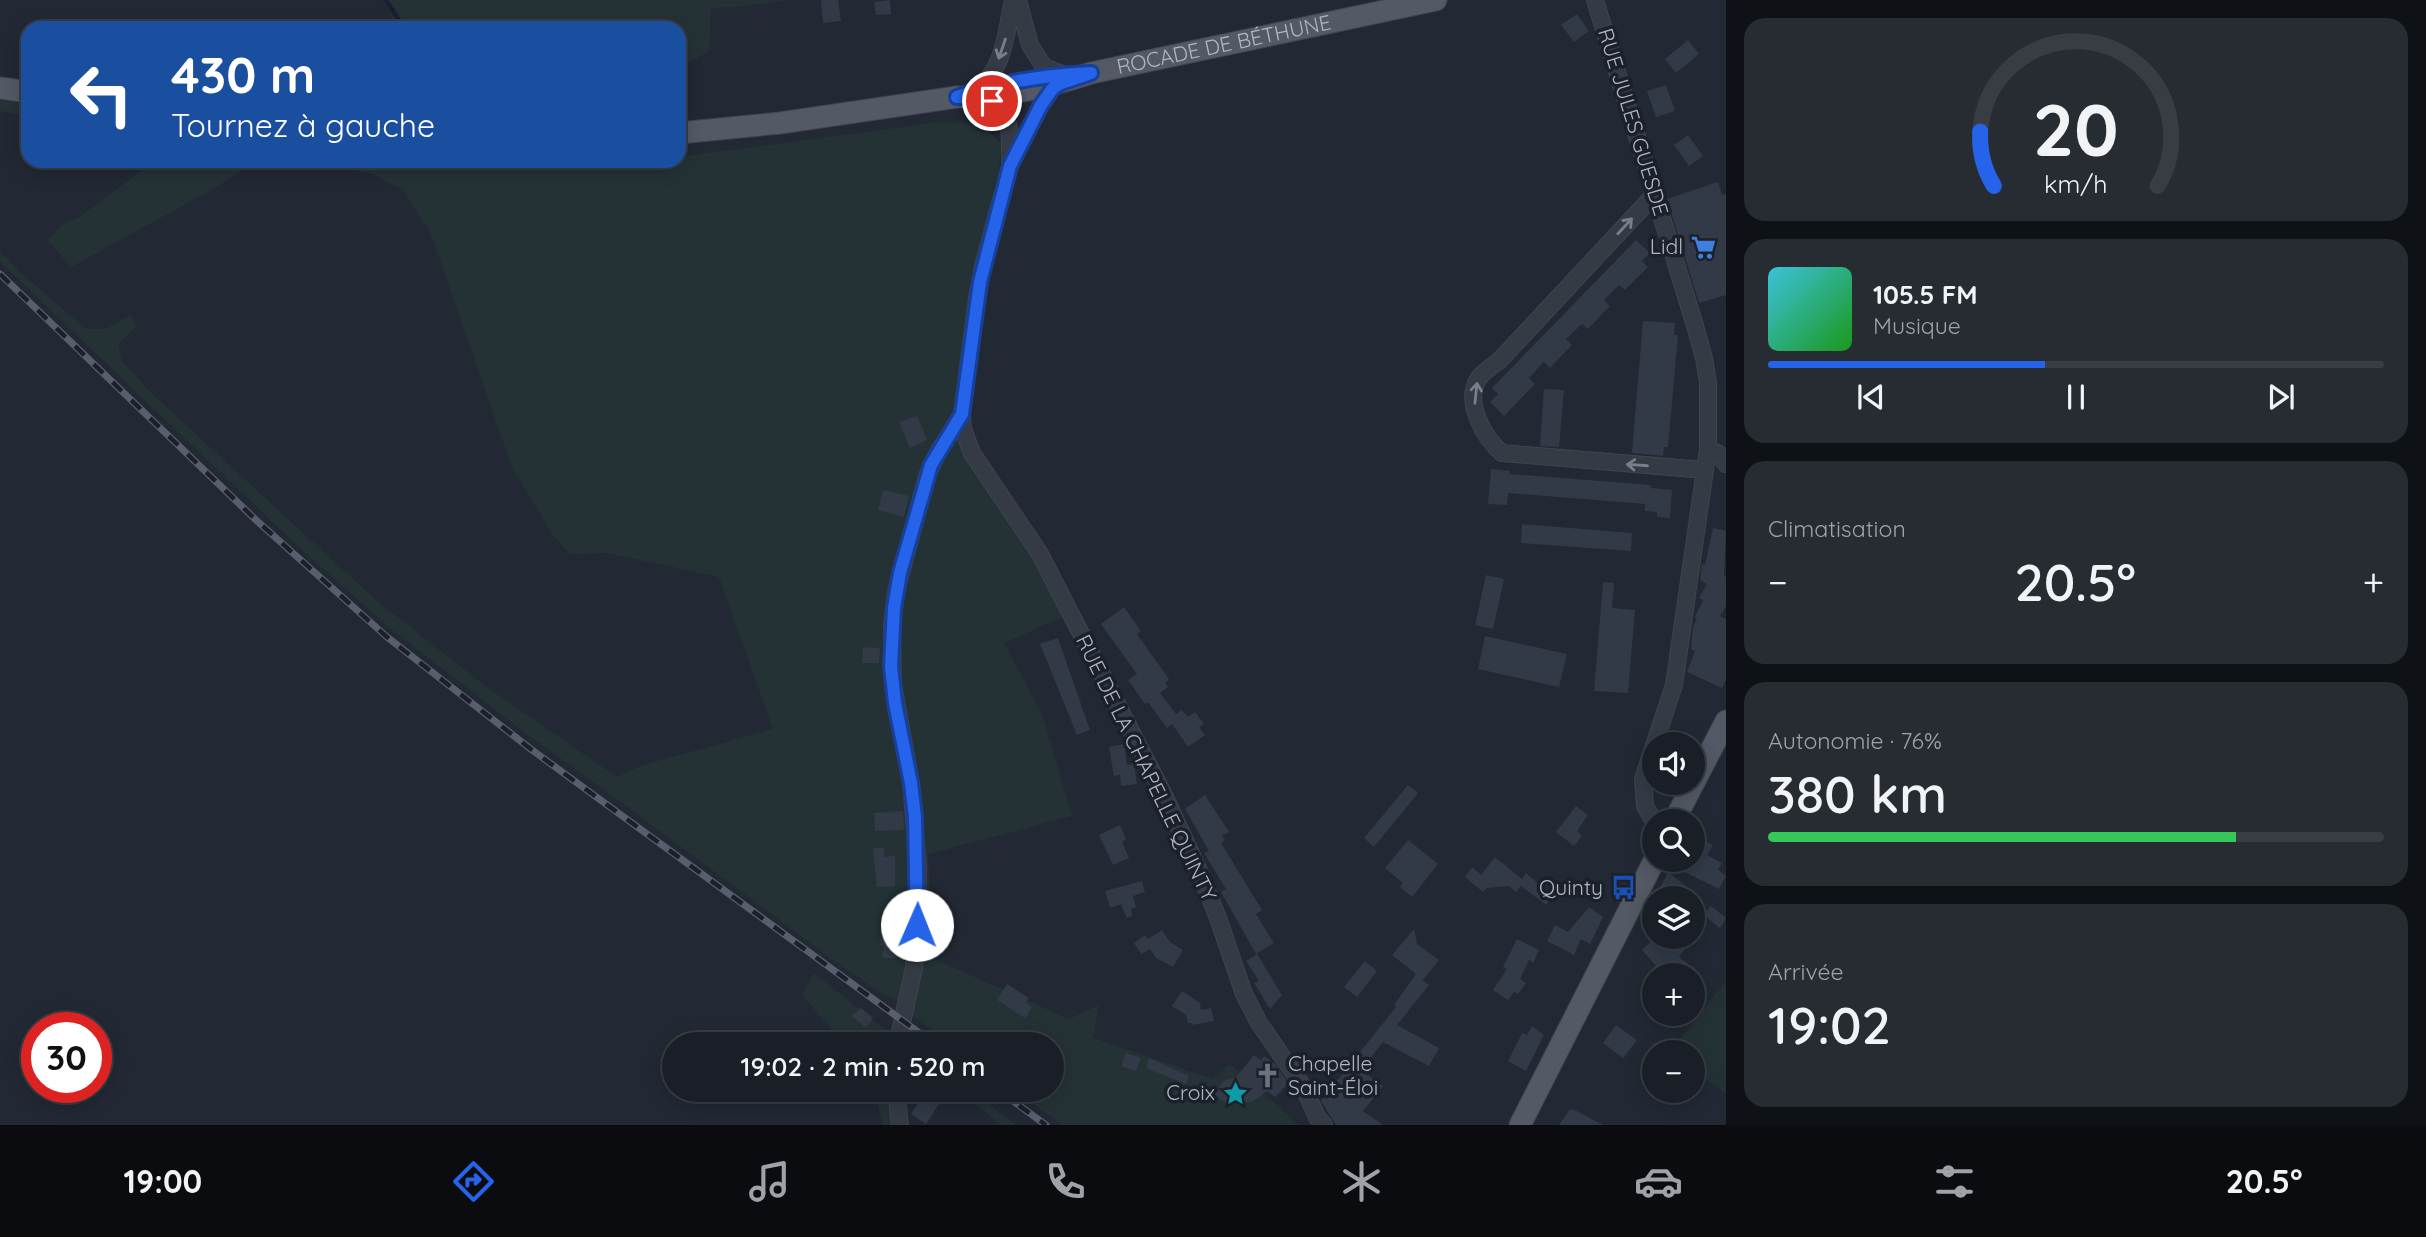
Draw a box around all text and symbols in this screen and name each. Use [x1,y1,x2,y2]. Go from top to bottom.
street label: ROCADE DE BÉTHUNE [1114,9,1333,79]
street label: RUE JULES GUESDE [1593,25,1675,219]
one-way arrow [995,37,1007,59]
text: 430 m [171,44,315,105]
icon: left [56,49,147,140]
pin [962,71,1022,131]
icon: arrive [973,82,1011,120]
text: 20 [2033,83,2119,174]
text: Tournez à gauche [171,105,435,145]
text: km/h [2044,168,2108,199]
one-way arrow [1617,218,1634,235]
place label: Lidl [1650,233,1683,259]
supermarket icon: Lidl [1689,233,1717,261]
text: 105.5 FM [1873,278,1978,311]
text: Musique [1873,311,1961,340]
icon: previous [1852,378,1890,416]
icon: pause [2057,378,2095,416]
icon: next [2262,378,2300,416]
one-way arrow [1470,382,1483,405]
one-way arrow [1626,458,1649,471]
text: Climatisation [1768,514,1906,543]
text: 20.5° [2014,549,2136,614]
text: − [1768,558,1788,606]
text: + [2363,558,2384,606]
street label: RUE DE LA CHAPELLE QUINTY [1071,630,1223,905]
text: Autonomie · 76% [1768,726,1942,755]
map controls [1642,732,1705,1103]
button: sound [1642,732,1705,795]
text: 380 km [1768,761,1947,826]
button: search [1642,809,1705,872]
place label: Quinty [1539,874,1603,900]
bus stop icon: Quinty [1609,874,1637,902]
button: layers [1642,886,1705,949]
position arrow [880,888,954,962]
text: Arrivée [1768,957,1844,986]
button: + [1642,963,1705,1026]
text: 19:02 [1768,992,1891,1057]
speed limit sign: 30 [21,1012,112,1103]
button: − [1642,1040,1705,1103]
text: 19:02 · 2 min · 520 m [741,1050,985,1083]
place label: Chapelle Saint-Éloi [1288,1050,1378,1100]
church icon: Chapelle Saint-Éloi [1254,1062,1282,1090]
place label: Croix [1166,1079,1215,1105]
place icon: Croix [1221,1079,1249,1107]
icon: directions [449,1157,498,1206]
icon: music [745,1157,794,1206]
icon: phone [1041,1157,1090,1206]
icon: climate [1337,1157,1386,1206]
icon: car [1634,1157,1683,1206]
icon: filters [1930,1157,1979,1206]
text: 19:00 [124,1161,202,1201]
text: 20.5° [2226,1161,2302,1201]

